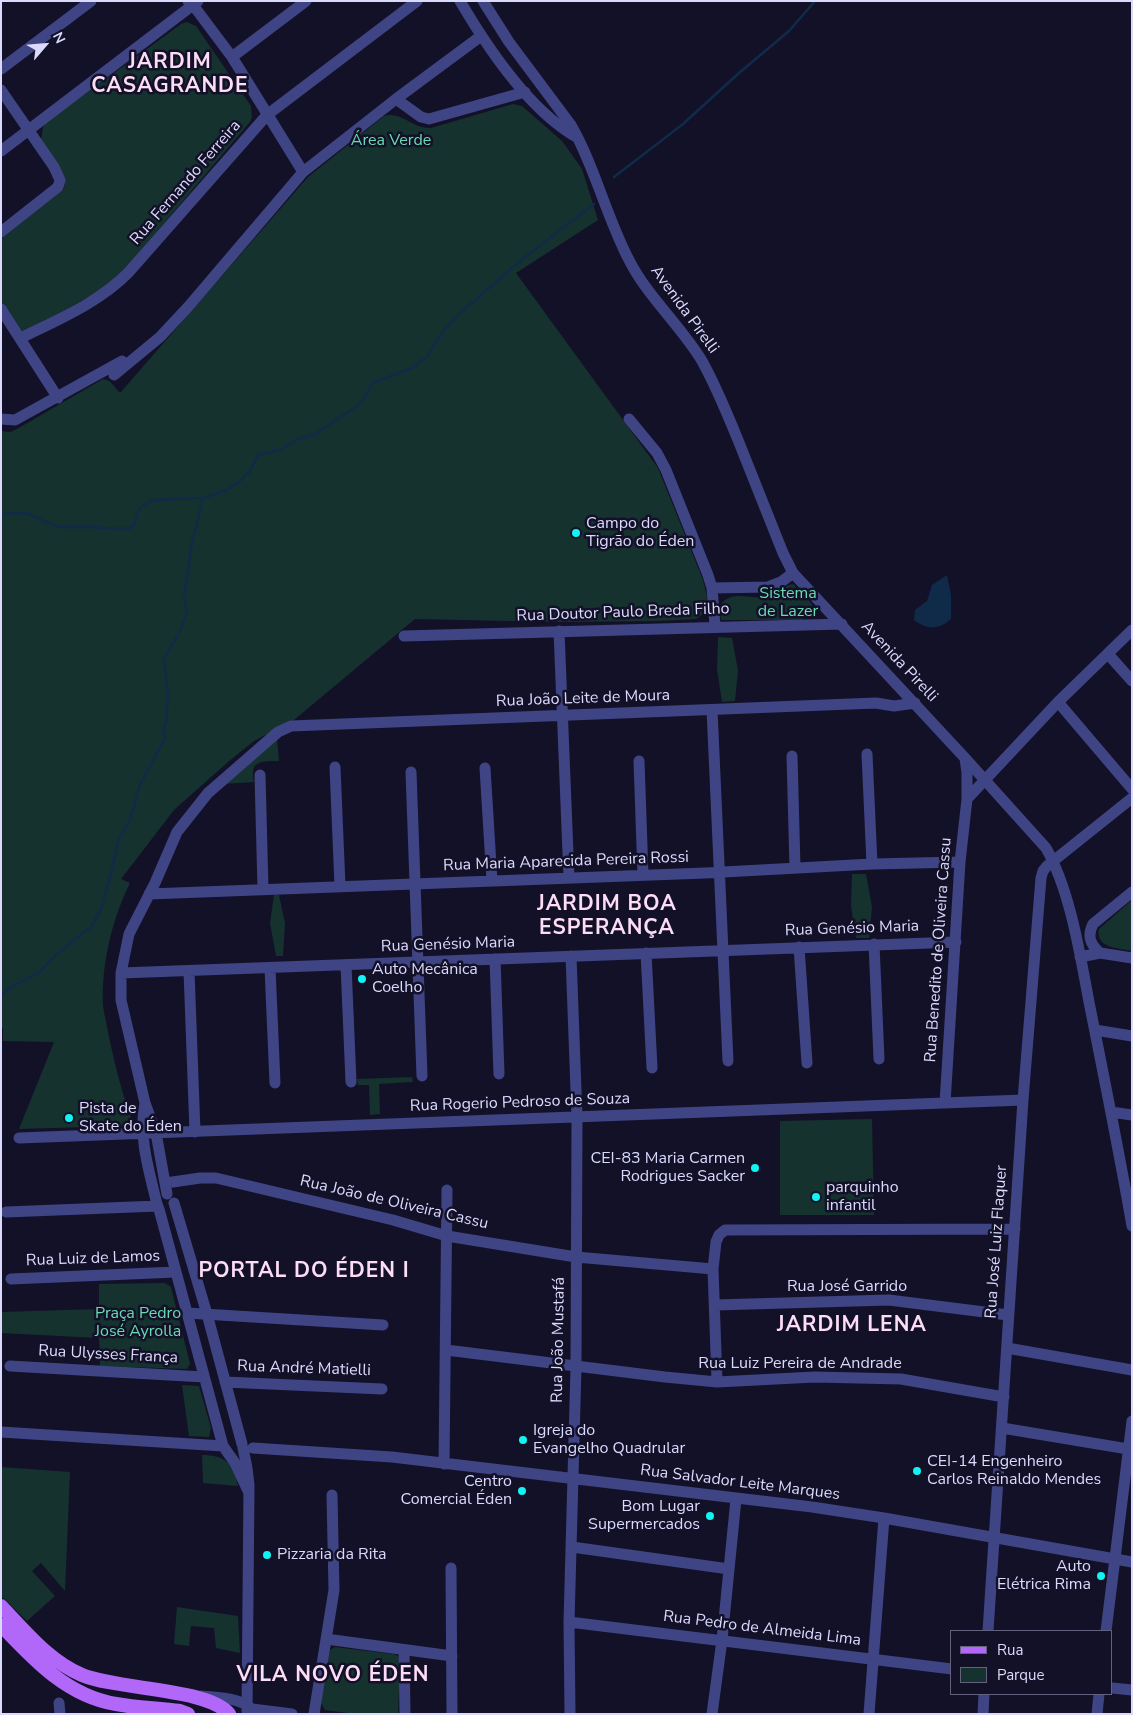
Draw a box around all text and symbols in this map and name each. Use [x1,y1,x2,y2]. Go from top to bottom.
north arrow [20,20,70,70]
text: N [48,29,70,47]
district label: JARDIM CASAGRANDE [90,50,250,100]
street label: Rua Fernando Ferreira [127,117,245,249]
park label: Área Verde [351,131,431,151]
street label: Avenida Pirelli [646,262,722,358]
place label: Campo do Tigrão do Éden [586,514,694,552]
marker: Campo do Tigrão do Éden [570,527,582,539]
park label: Sistema de Lazer [758,584,818,622]
street label: Rua Doutor Paulo Breda Filho [516,600,730,626]
street label: Avenida Pirelli [857,618,941,706]
street label: Rua João Leite de Moura [495,686,671,712]
street label: Rua Benedito de Oliveira Cassu [922,837,956,1063]
street label: Rua Maria Aparecida Pereira Rossi [443,848,689,876]
district label: JARDIM BOA ESPERANÇA [536,892,678,942]
street label: Rua Genésio Maria [784,917,920,941]
street label: Rua Genésio Maria [380,933,516,957]
place label: Auto Mecânica Coelho [372,960,478,998]
marker: Auto Mecânica Coelho [356,973,368,985]
street label: Rua Rogerio Pedroso de Souza [410,1090,630,1116]
place label: Pista de Skate do Éden [79,1099,182,1137]
marker: Pista de Skate do Éden [63,1112,75,1124]
place label: CEI-83 Maria Carmen Rodrigues Sacker [591,1149,745,1187]
marker: CEI-83 Maria Carmen Rodrigues Sacker [749,1162,761,1174]
street label: Rua José Luiz Flaquer [982,1165,1012,1319]
street label: Rua João de Oliveira Cassu [298,1172,490,1234]
place label: parquinho infantil [826,1178,899,1216]
marker: parquinho infantil [810,1191,822,1203]
street label: Rua Luiz de Lamos [25,1247,161,1271]
district label: PORTAL DO ÉDEN I [196,1259,412,1285]
street label: Rua João Mustafá [548,1277,570,1403]
street label: Rua José Garrido [787,1277,907,1297]
park label: Praça Pedro José Ayrolla [95,1304,181,1342]
district label: JARDIM LENA [776,1313,928,1339]
street label: Rua Ulysses França [38,1342,178,1368]
street label: Rua Luiz Pereira de Andrade [698,1354,902,1374]
street label: Rua André Matielli [237,1357,371,1381]
place label: Igreja do Evangelho Quadrular [533,1421,685,1459]
marker: Igreja do Evangelho Quadrular [517,1434,529,1446]
place label: CEI-14 Engenheiro Carlos Reinaldo Mendes [927,1452,1101,1490]
street label: Rua Salvador Leite Marques [639,1461,841,1505]
marker: CEI-14 Engenheiro Carlos Reinaldo Mendes [911,1465,923,1477]
place label: Centro Comercial Éden [400,1472,512,1510]
marker: Centro Comercial Éden [516,1485,528,1497]
place label: Bom Lugar Supermercados [588,1497,700,1535]
marker: Bom Lugar Supermercados [704,1510,716,1522]
place label: Pizzaria da Rita [277,1545,387,1565]
marker: Pizzaria da Rita [261,1549,273,1561]
place label: Auto Elétrica Rima [997,1557,1091,1595]
marker: Auto Elétrica Rima [1095,1570,1107,1582]
street label: Rua Pedro de Almeida Lima [662,1607,862,1651]
legend [950,1630,1113,1695]
text: Rua [997,1640,1023,1660]
district label: VILA NOVO ÉDEN [235,1663,431,1689]
text: Parque [997,1665,1045,1685]

